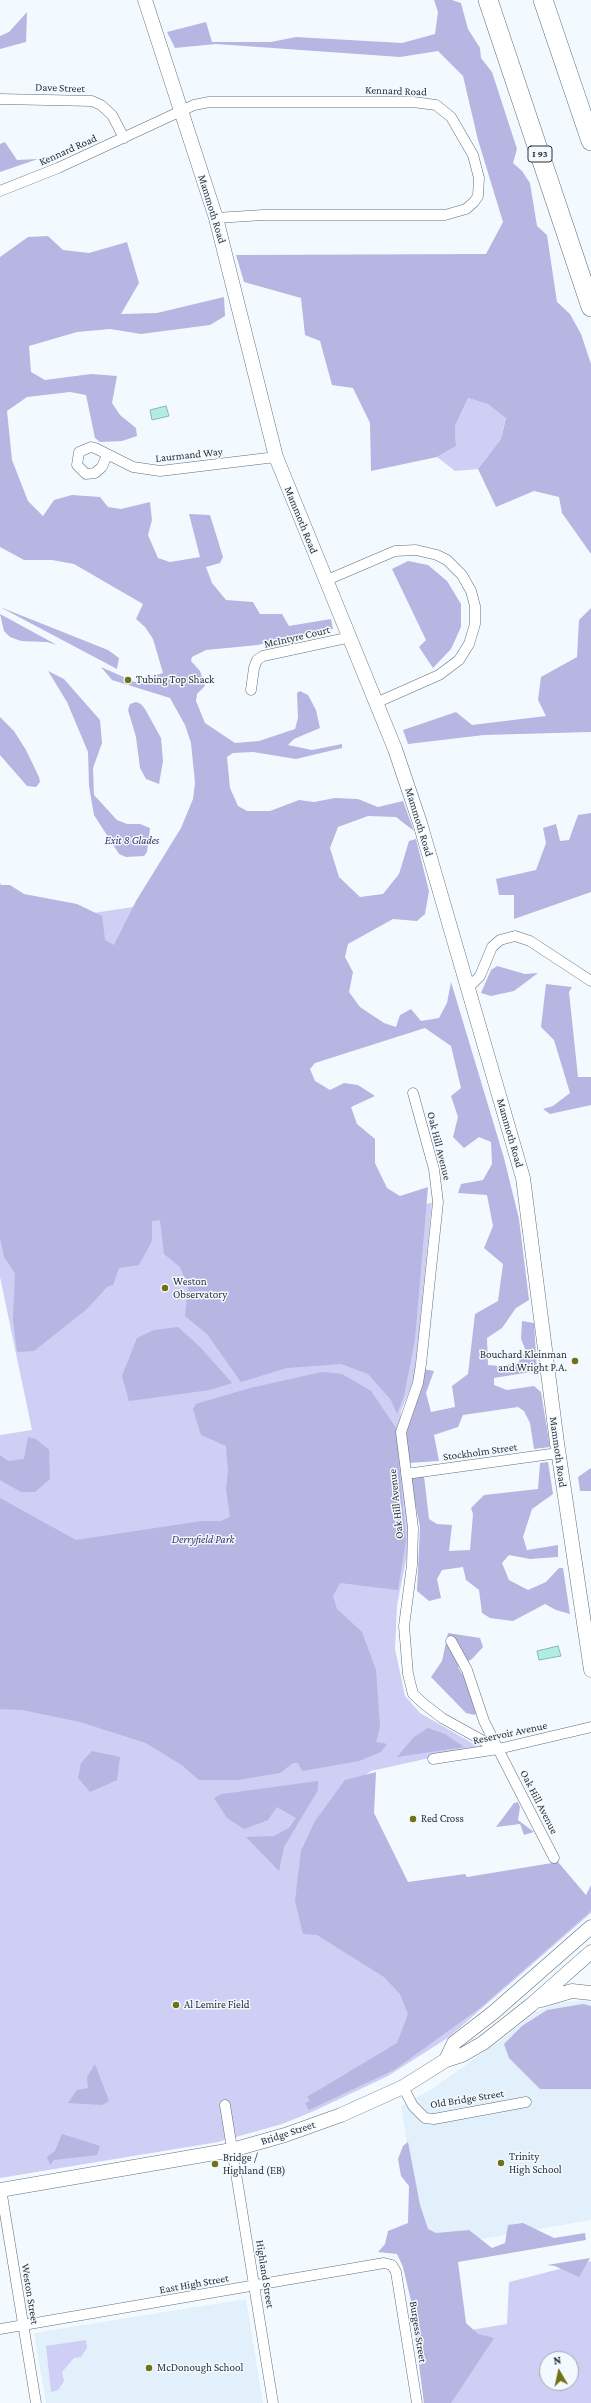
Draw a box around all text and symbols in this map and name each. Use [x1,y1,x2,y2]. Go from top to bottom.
street label: Dave Street [35,81,85,95]
street label: Kennard Road [365,83,427,99]
street label: Kennard Road [37,131,99,169]
road number: I 93 [528,146,552,162]
street label: Mammoth Road [195,173,229,245]
street label: Laurmand Way [155,445,223,465]
street label: Mammoth Road [282,484,320,556]
street label: McIntyre Court [263,623,331,651]
place label: Tubing Top Shack [136,673,214,687]
marker: Tubing Top Shack [123,675,133,685]
street label: Mammoth Road [402,786,436,858]
park label: Exit 8 Glades [105,834,159,848]
street label: Mammoth Road [494,1097,526,1169]
street label: Oak Hill Avenue [424,1110,454,1182]
place label: Weston Observatory [173,1275,227,1301]
marker: Weston Observatory [160,1283,170,1293]
place label: Bouchard Kleinman and Wright P.A. [480,1348,567,1374]
marker: Bouchard Kleinman and Wright P.A. [570,1356,580,1366]
street label: Mammoth Road [547,1416,569,1488]
street label: Stockholm Street [442,1440,518,1464]
street label: Oak Hill Avenue [386,1468,406,1540]
park label: Derryfield Park [172,1533,234,1547]
street label: Reservoir Avenue [472,1719,548,1747]
street label: Oak Hill Avenue [517,1768,561,1836]
place label: Red Cross [421,1812,464,1826]
marker: Red Cross [408,1814,418,1824]
place label: Al Lemire Field [184,1998,250,2012]
marker: Al Lemire Field [171,2000,181,2010]
street label: Old Bridge Street [429,2087,505,2111]
street label: Bridge Street [259,2118,317,2148]
place label: Trinity High School [509,2150,562,2176]
place label: Bridge / Highland (EB) [223,2151,286,2177]
marker: Trinity High School [496,2158,506,2168]
marker: Bridge / Highland (EB) [210,2159,220,2169]
street label: Highland Street [253,2239,277,2309]
street label: Weston Street [19,2263,41,2325]
street label: East High Street [158,2271,230,2297]
street label: Burgess Street [407,2300,429,2364]
north arrow [539,2351,579,2391]
text: N [553,2354,562,2367]
place label: McDonough School [157,2361,243,2375]
marker: McDonough School [144,2363,154,2373]

